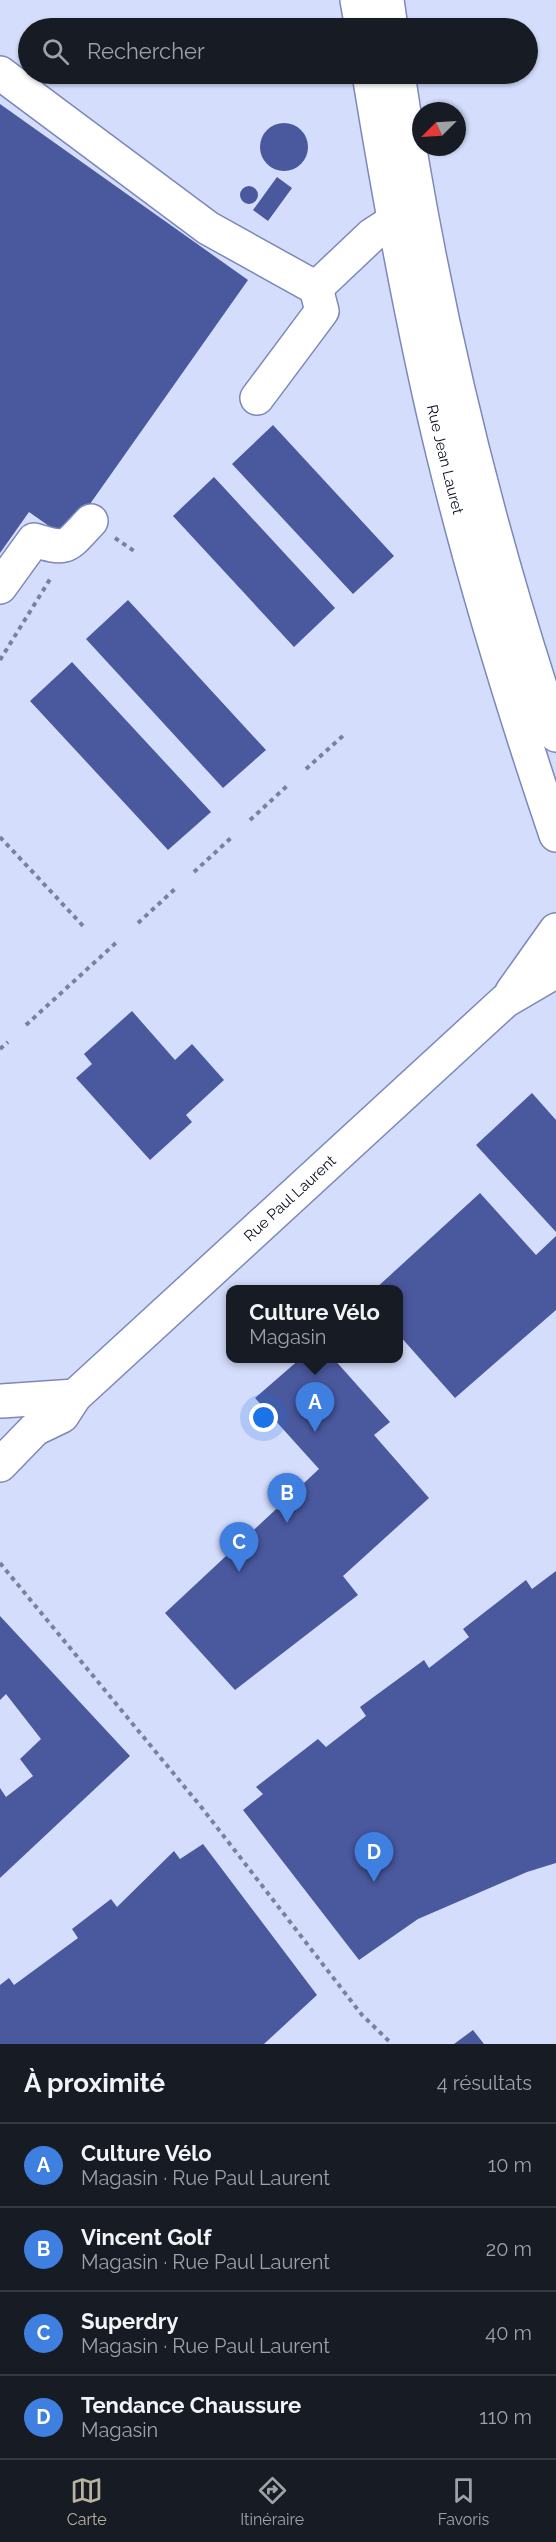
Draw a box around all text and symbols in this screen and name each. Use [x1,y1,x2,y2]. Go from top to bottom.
search box [18,18,538,84]
icon: search [39,35,72,68]
text: Rechercher [87,38,205,64]
north arrow [412,102,466,156]
street label: Rue Jean Lauret [423,403,467,516]
street label: Rue Paul Laurent [240,1152,340,1245]
popup [226,1285,403,1363]
text: Culture Vélo [249,1299,380,1325]
text: Magasin [249,1325,327,1349]
pin: A [296,1382,334,1432]
your location [249,1403,278,1432]
pin: B [268,1474,306,1523]
pin: C [220,1522,258,1572]
pin: D [354,1832,394,1882]
text: À proximité [24,2068,165,2098]
text: 4 résultats [437,2071,532,2095]
text: Culture Vélo [81,2140,212,2166]
text: A [37,2153,50,2177]
text: 10 m [488,2153,532,2177]
text: Magasin · Rue Paul Laurent [81,2166,330,2190]
text: Vincent Golf [81,2224,212,2250]
text: B [37,2237,50,2261]
text: 20 m [486,2237,532,2261]
text: Magasin · Rue Paul Laurent [81,2250,330,2274]
text: Superdry [81,2308,178,2334]
text: C [37,2321,50,2345]
text: 40 m [485,2321,532,2345]
text: Magasin · Rue Paul Laurent [81,2334,330,2358]
text: Tendance Chaussure [81,2392,301,2418]
text: D [36,2405,51,2429]
text: 110 m [479,2405,532,2429]
text: Magasin [81,2418,158,2442]
tab: Carte [67,2474,107,2529]
tab: Itinéraire [240,2474,304,2529]
tab: Favoris [438,2474,489,2529]

